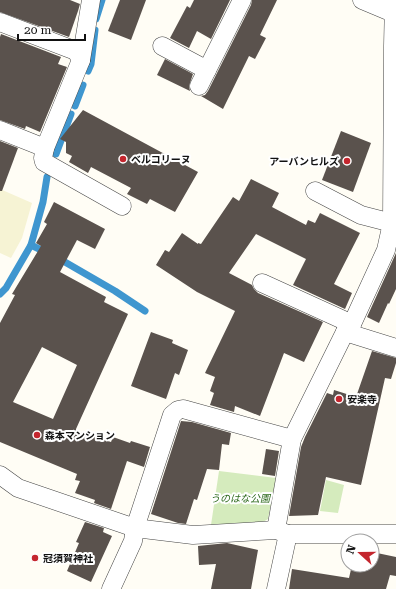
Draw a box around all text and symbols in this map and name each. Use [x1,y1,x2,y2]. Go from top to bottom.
scale bar [18,16,85,42]
text: 20 m [24,23,51,37]
marker: ベルコリーヌ [118,154,128,164]
place label: ベルコリーヌ [131,154,191,165]
place label: アーバンヒルズ [269,156,339,167]
marker: アーバンヒルズ [342,156,352,166]
marker: 安楽寺 [334,394,344,404]
place label: 安楽寺 [347,394,377,405]
marker: 森本マンション [32,430,42,440]
place label: 森本マンション [45,430,115,441]
park label: うのはな公園 [210,493,272,504]
north arrow [340,533,380,573]
text: N [344,543,359,556]
marker: 冠須賀神社 [30,553,40,563]
place label: 冠須賀神社 [43,553,94,564]

